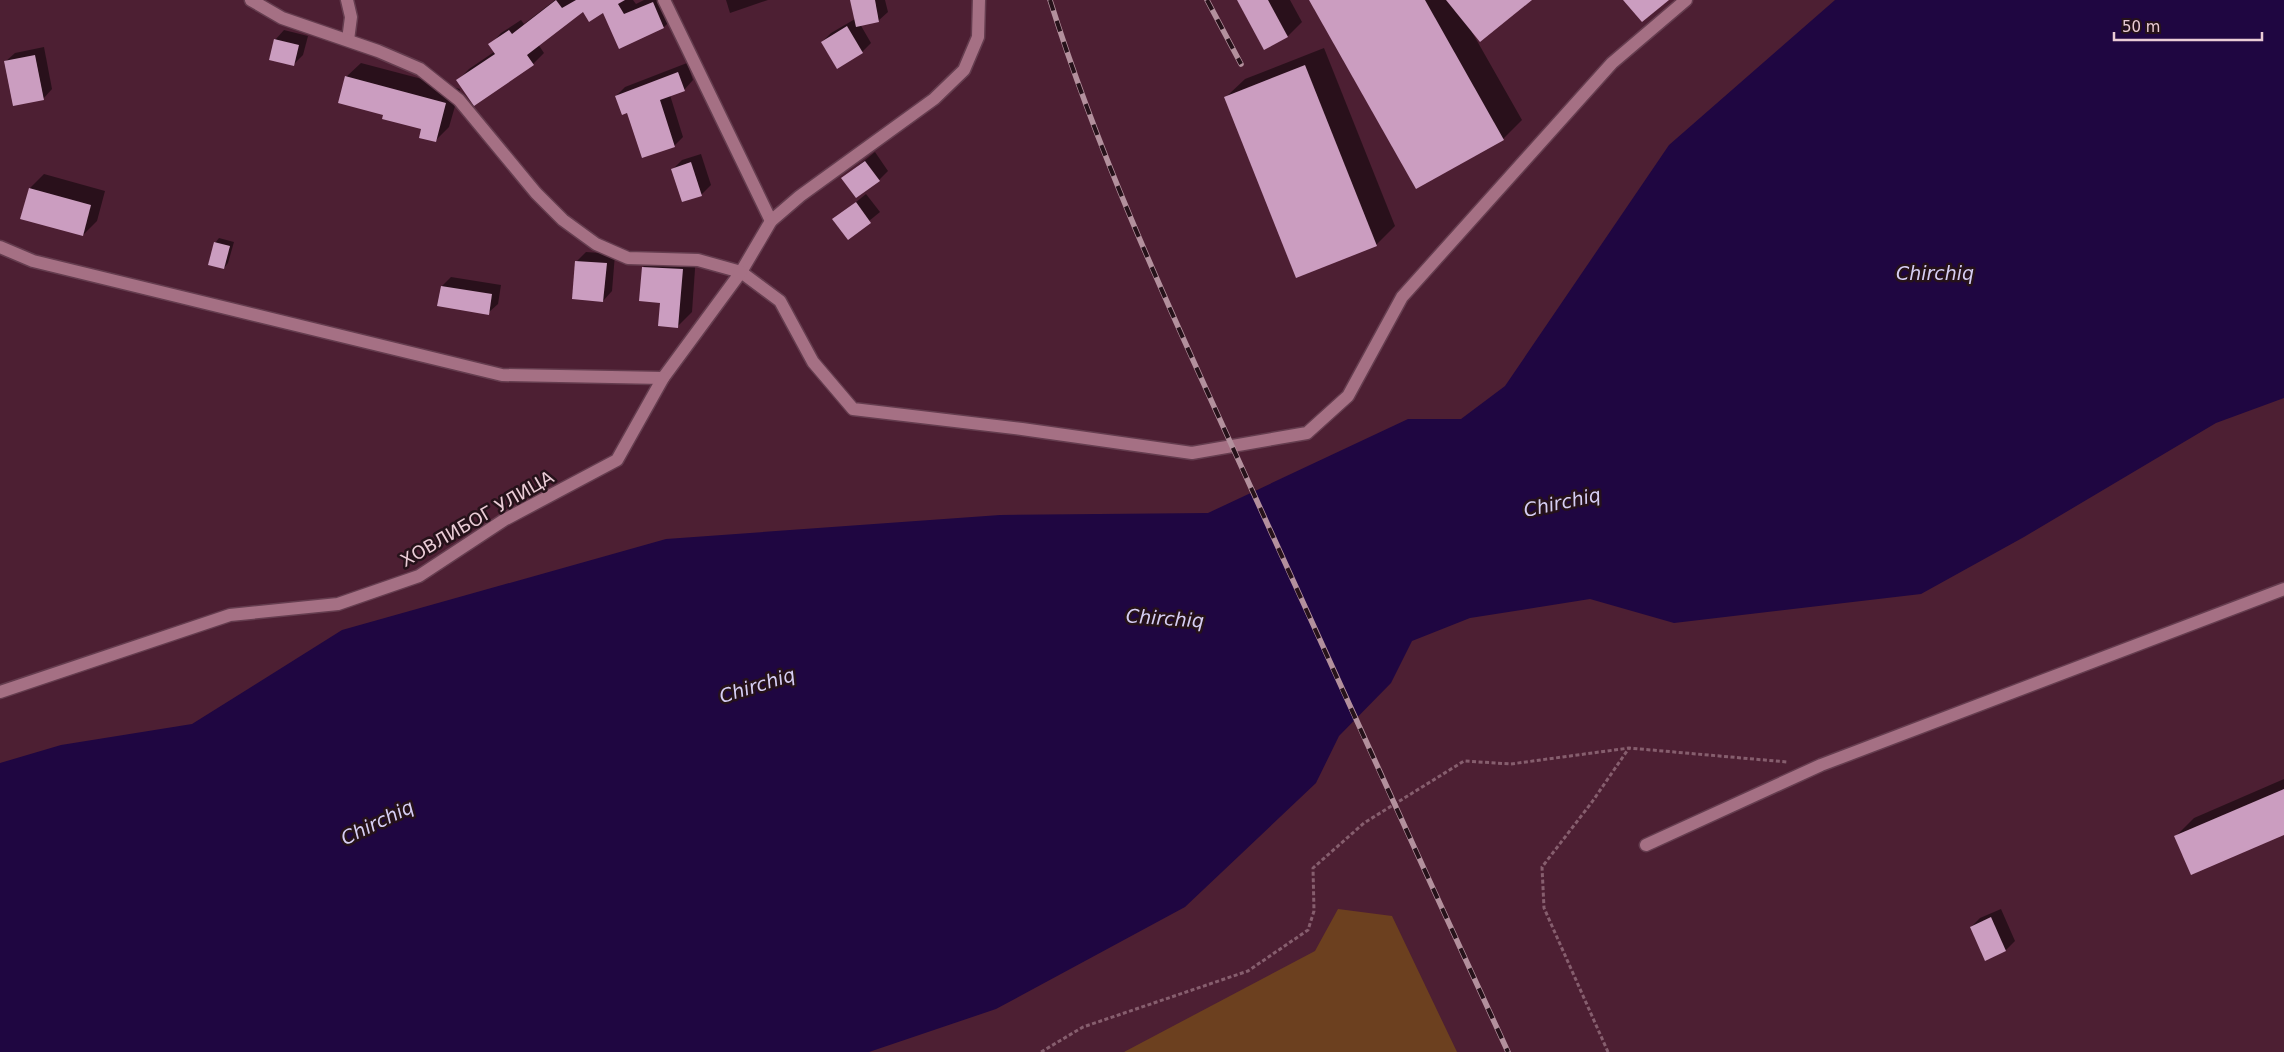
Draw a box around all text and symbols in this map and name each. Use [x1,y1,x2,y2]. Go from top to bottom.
scale bar [2114,10,2262,42]
text: 50 m [2122,18,2160,36]
water label: Chirchiq [1896,262,1974,284]
street label: ХОВЛИБОГ УЛИЦА [396,466,558,571]
water label: Chirchiq [1521,483,1603,521]
water label: Chirchiq [1125,604,1205,632]
water label: Chirchiq [716,663,798,707]
water label: Chirchiq [337,795,417,849]

